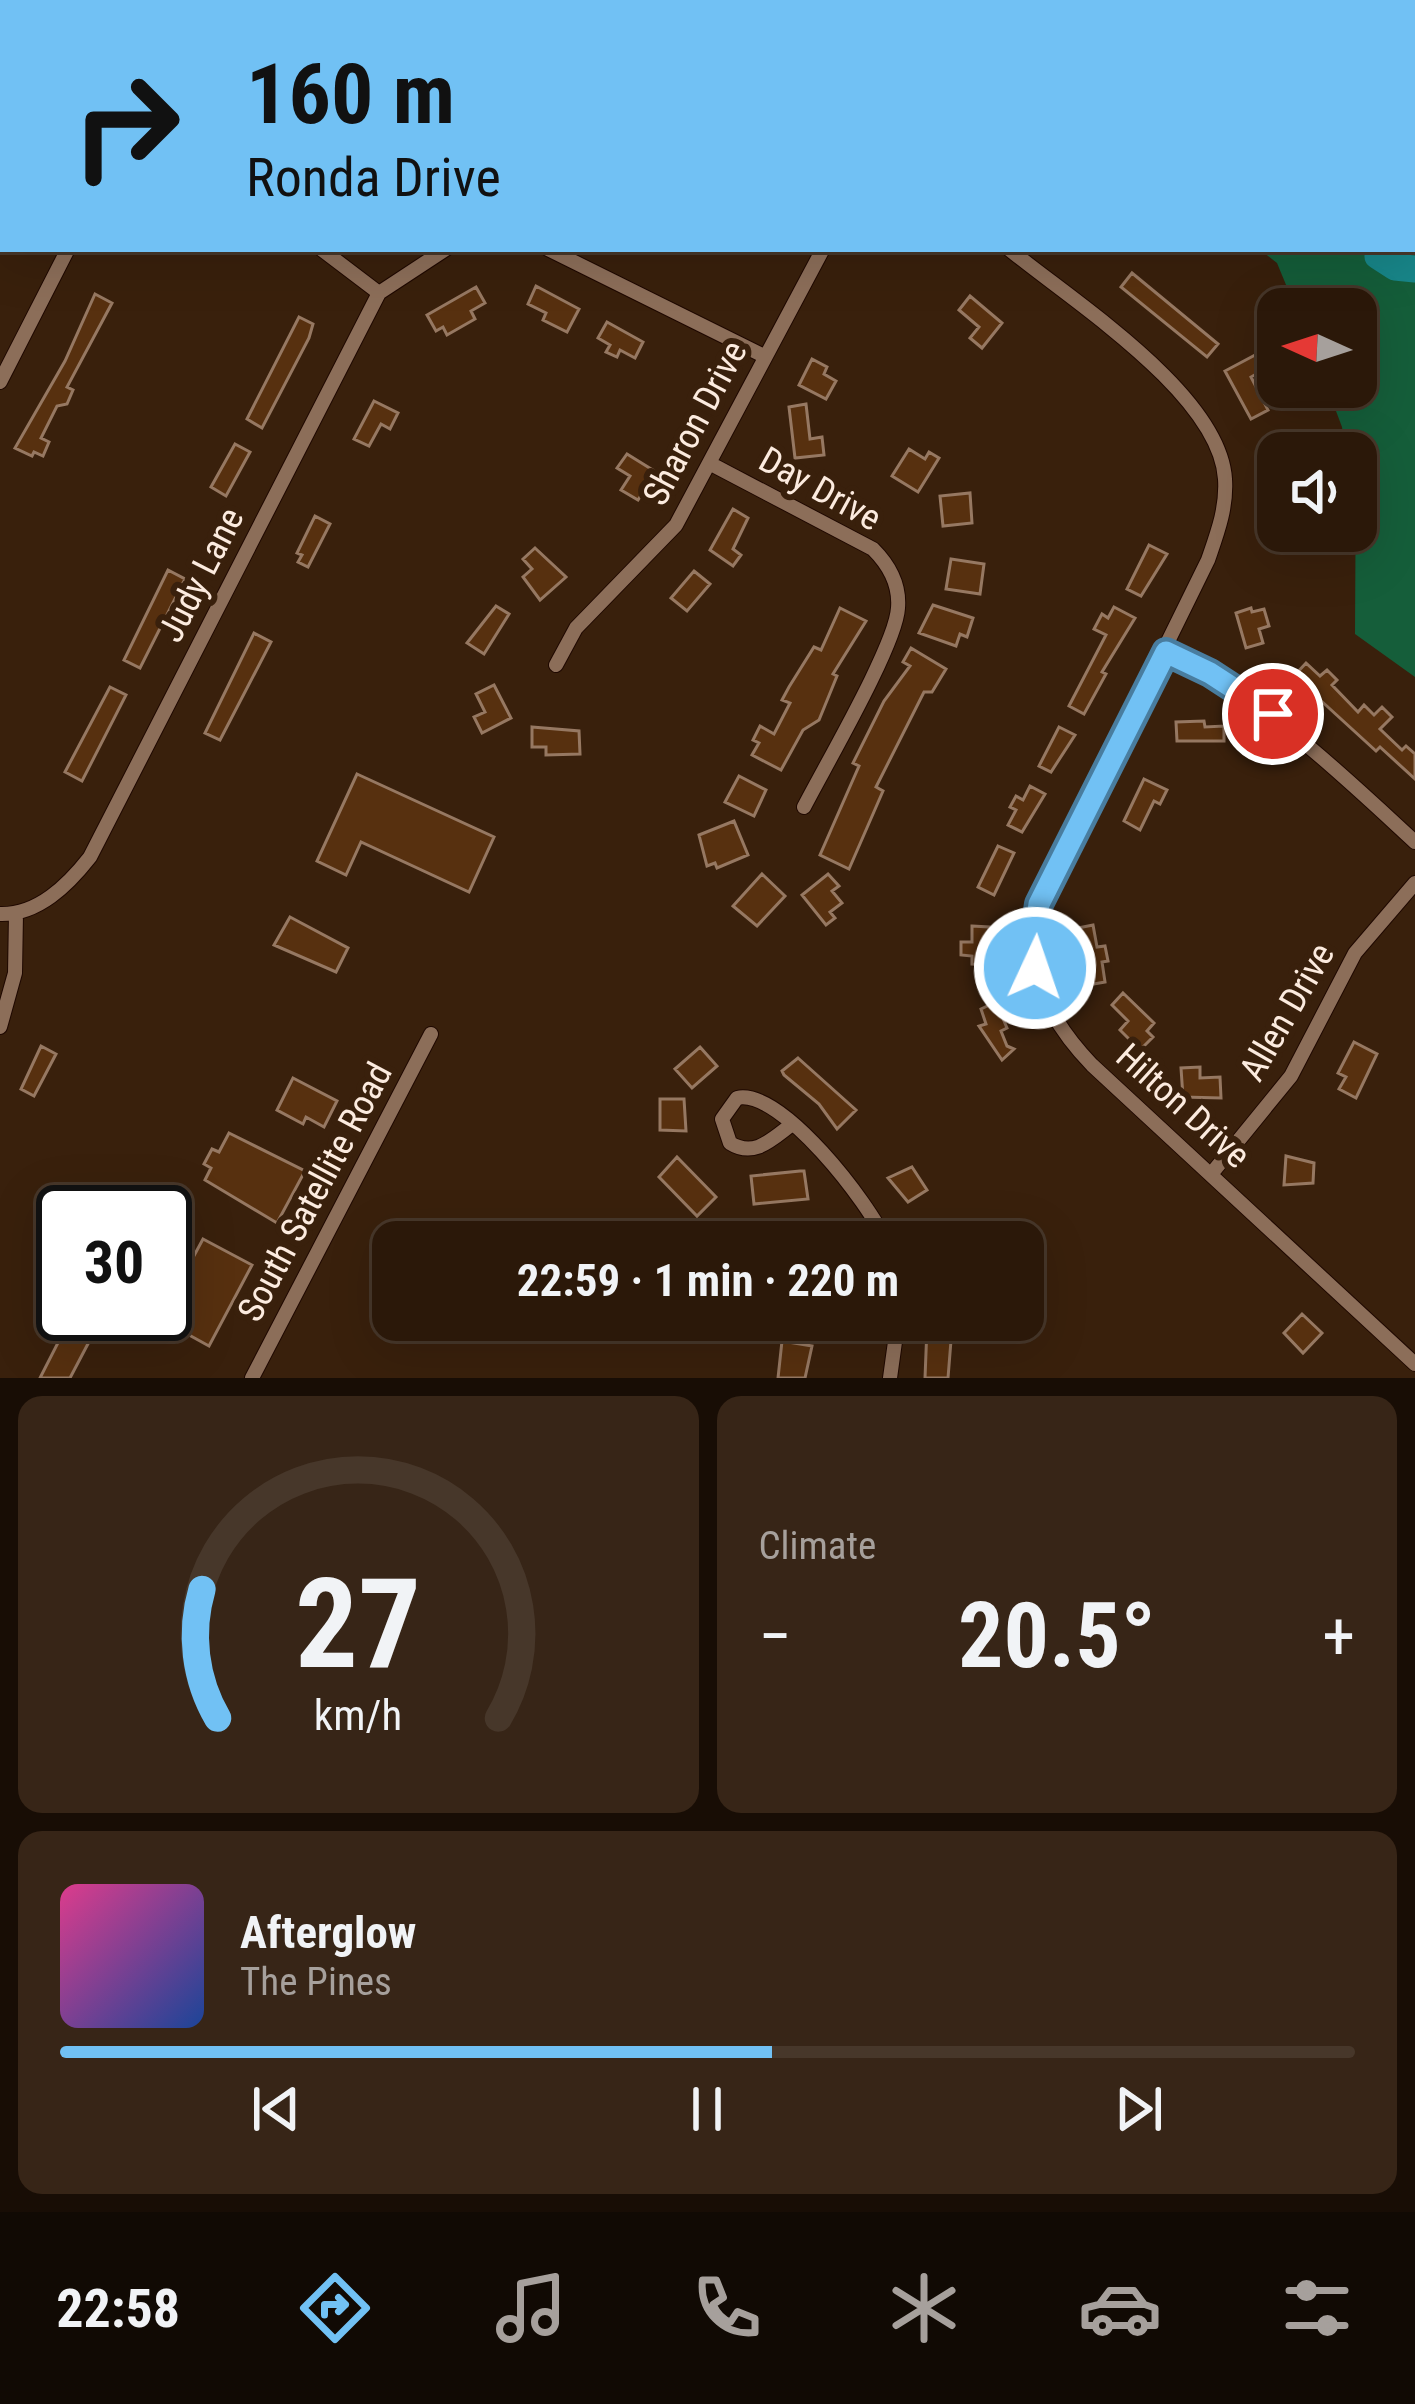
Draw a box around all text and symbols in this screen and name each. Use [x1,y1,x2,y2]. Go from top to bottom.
text: 160 m [246,45,455,144]
icon: right [48,48,204,204]
text: Ronda Drive [246,146,501,209]
north arrow [1257,288,1377,408]
map controls [1257,288,1377,552]
street label: Sharon Drive [634,334,756,512]
button: sound [1257,432,1377,552]
street label: Day Drive [752,438,888,540]
street label: Judy Lane [149,501,253,649]
pin [1222,663,1324,765]
icon: arrive [1240,681,1306,747]
position arrow [972,905,1098,1031]
street label: Allen Drive [1231,936,1343,1088]
street label: Hilton Drive [1108,1035,1258,1177]
street label: South Satellite Road [229,1056,401,1328]
speed limit sign: 30 [36,1185,192,1341]
text: 22:59 · 1 min · 220 m [517,1254,899,1307]
text: Climate [759,1523,876,1569]
text: 27 [295,1551,421,1697]
text: 20.5° [958,1584,1156,1689]
text: − [759,1598,792,1675]
text: + [1322,1598,1355,1675]
text: km/h [314,1689,402,1739]
text: Afterglow [240,1906,416,1959]
text: The Pines [240,1959,392,2005]
icon: previous [243,2076,309,2142]
icon: pause [674,2076,740,2142]
icon: next [1106,2076,1172,2142]
icon: directions [293,2266,377,2350]
icon: music [489,2266,573,2350]
icon: phone [685,2266,769,2350]
icon: climate [882,2266,966,2350]
icon: car [1078,2266,1162,2350]
icon: filters [1275,2266,1359,2350]
text: 22:58 [56,2277,180,2340]

